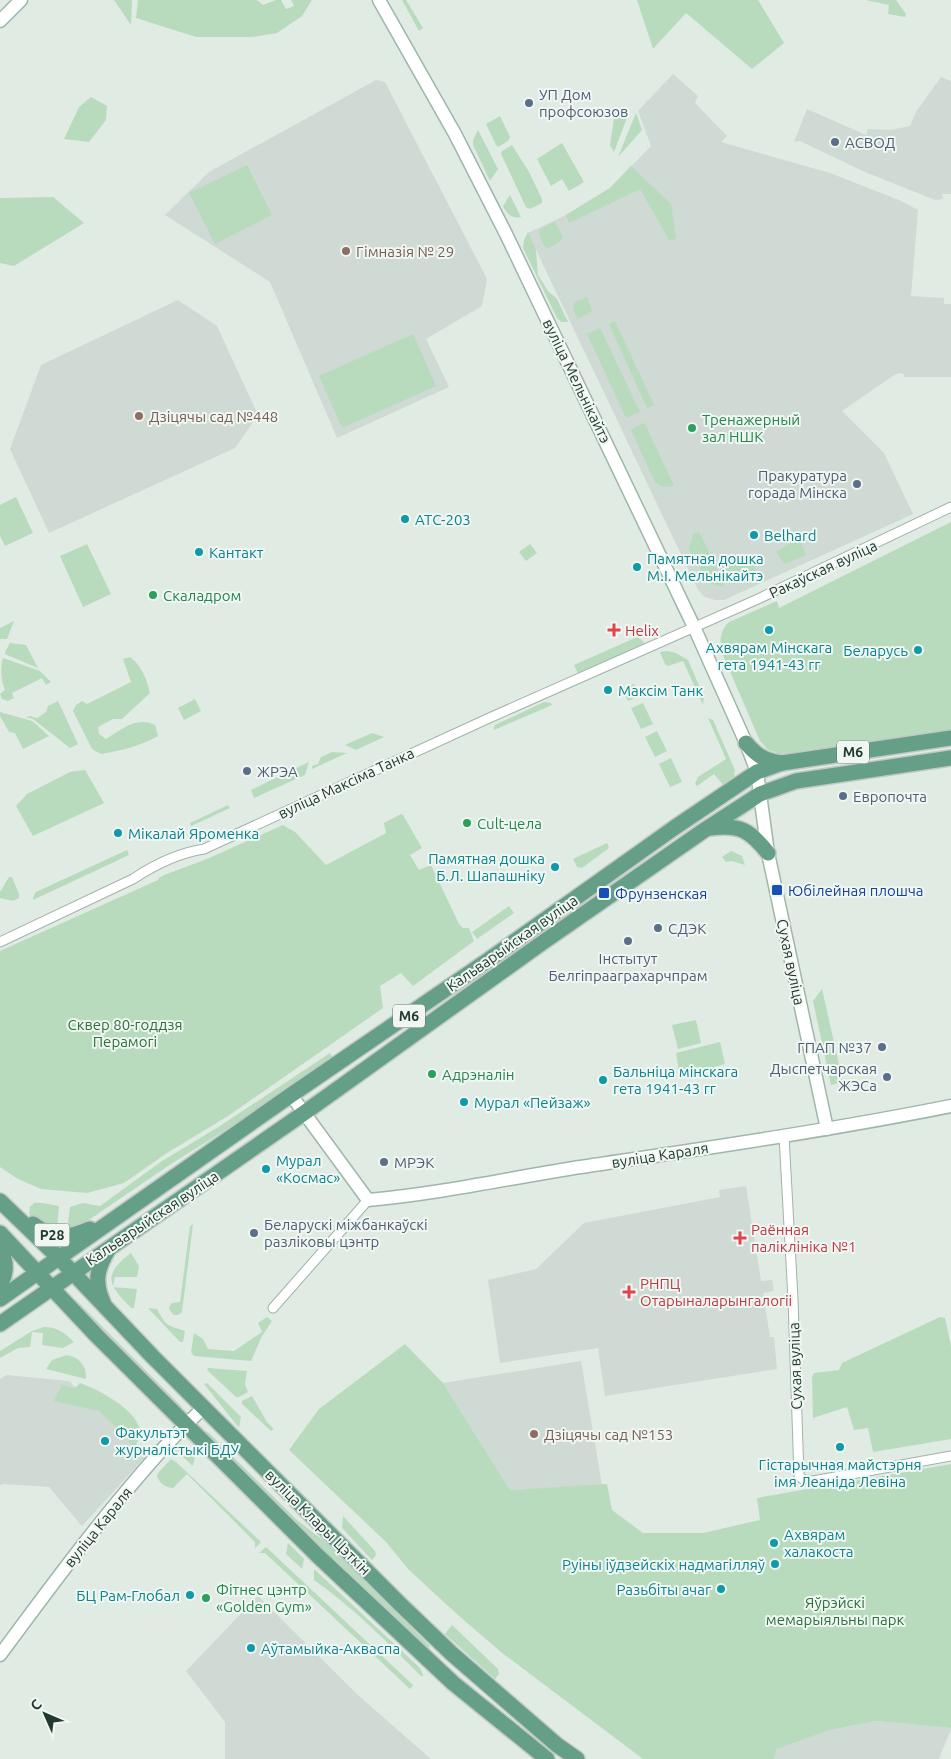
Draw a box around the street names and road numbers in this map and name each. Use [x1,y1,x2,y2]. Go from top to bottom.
street label: вуліца Мельнікайтэ [540,316,614,446]
street label: Ракаўская вуліца [766,537,880,601]
road number: М6 [837,740,869,764]
street label: вуліца Максіма Танка [275,744,417,822]
street label: Кальварыйская вуліца [443,891,581,995]
street label: Сухая вуліца [774,917,808,1007]
road number: М6 [393,1004,425,1028]
street label: вуліца Караля [610,1139,710,1171]
street label: Кальварыйская вуліца [83,1167,221,1269]
road number: Р28 [34,1224,70,1246]
street label: Сухая вуліца [785,1322,805,1410]
street label: вуліца Клары Цэткін [262,1466,374,1578]
street label: вуліца Караля [61,1484,135,1570]

